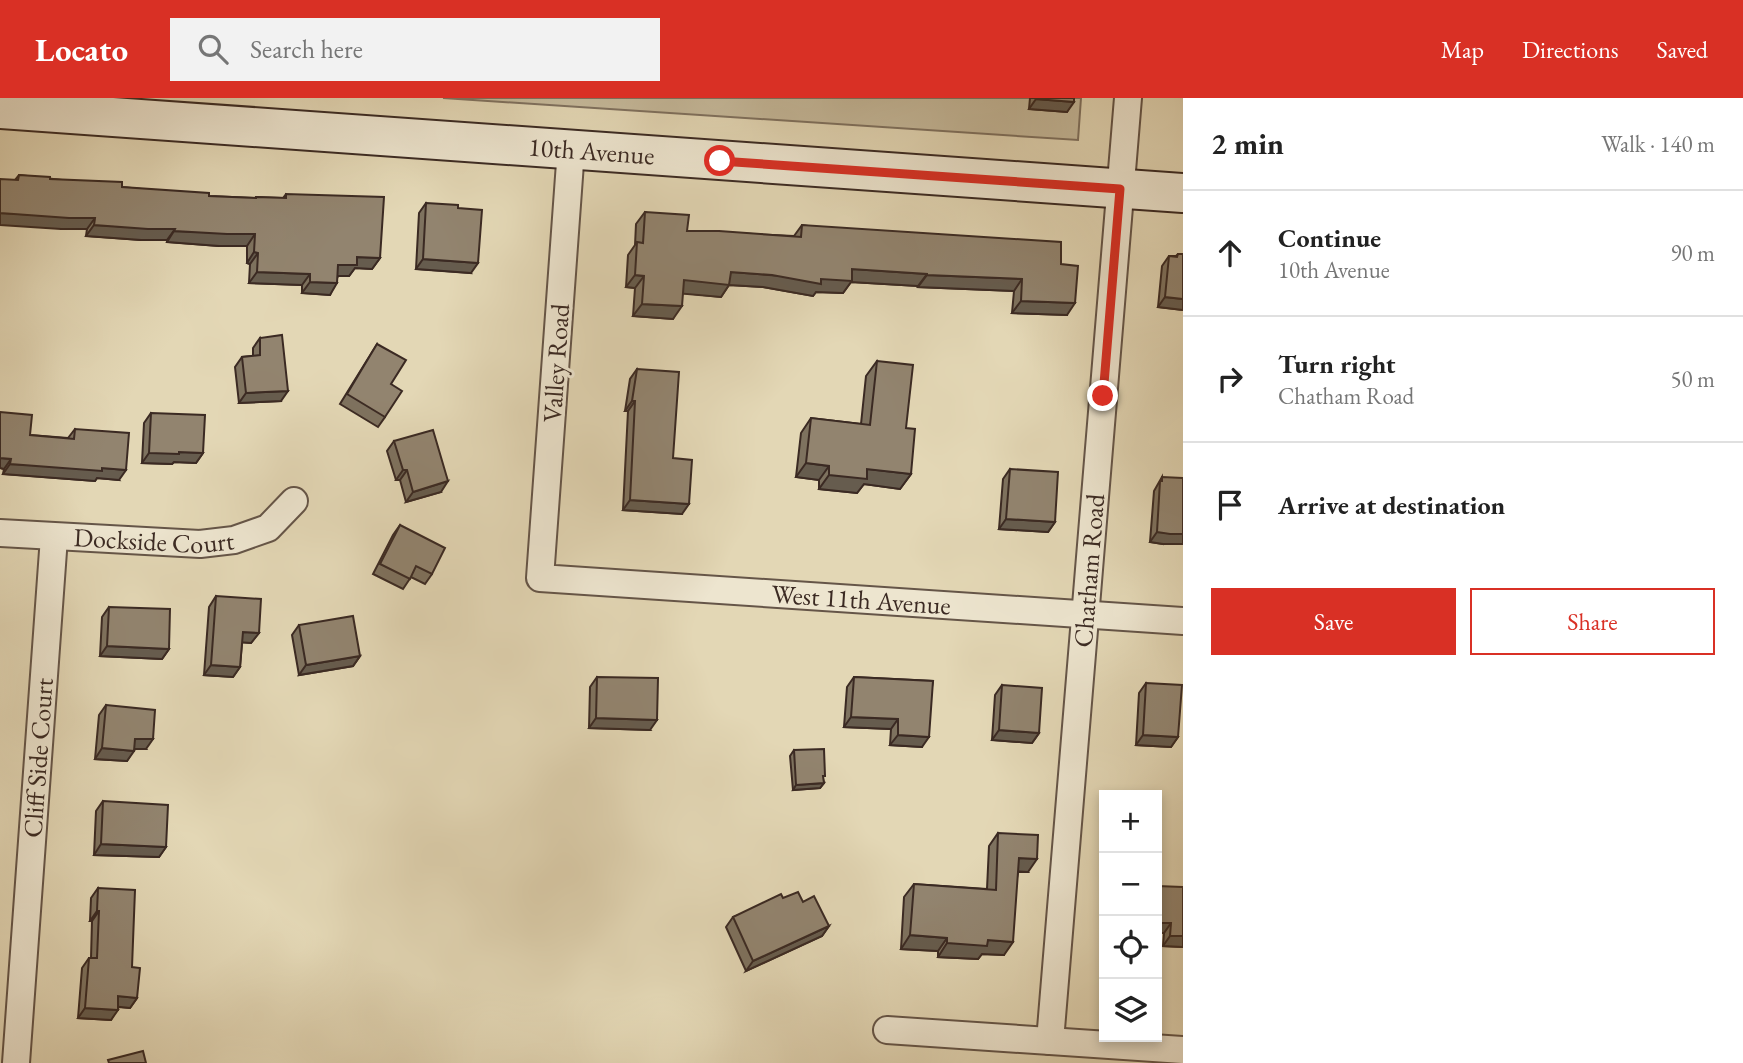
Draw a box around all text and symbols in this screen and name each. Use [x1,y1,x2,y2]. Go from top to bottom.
search box [170,18,660,81]
text: Locato [35,28,128,71]
icon: search [194,30,232,68]
text: Search here [250,32,363,66]
text: Map [1441,34,1484,65]
text: Directions [1522,34,1619,65]
text: Saved [1657,34,1708,65]
text: 2 min [1211,124,1284,163]
text: Walk · 140 m [1601,129,1715,159]
street label: 10th Avenue [527,130,656,172]
route start [704,145,735,176]
text: Continue [1278,221,1381,255]
icon: ahead [1211,234,1249,272]
text: 90 m [1670,238,1715,268]
text: 10th Avenue [1278,255,1390,285]
street label: Valley Road [535,302,577,423]
text: Turn right [1278,347,1396,381]
icon: right [1211,360,1249,398]
text: 50 m [1670,364,1715,394]
route end [1087,380,1118,411]
text: Chatham Road [1278,381,1414,411]
icon: arrive [1211,486,1249,524]
text: Arrive at destination [1278,488,1505,522]
street label: Chatham Road [1066,492,1112,649]
street label: Dockside Court [73,520,236,561]
street label: West 11th Avenue [770,577,952,622]
button: Save [1211,588,1456,655]
button: Share [1470,588,1715,655]
street label: Cliff Side Court [15,677,61,839]
map controls [1099,790,1162,1042]
button: + [1099,790,1162,853]
button: − [1099,853,1162,916]
button: locate [1099,916,1162,979]
button: layers [1099,979,1162,1042]

